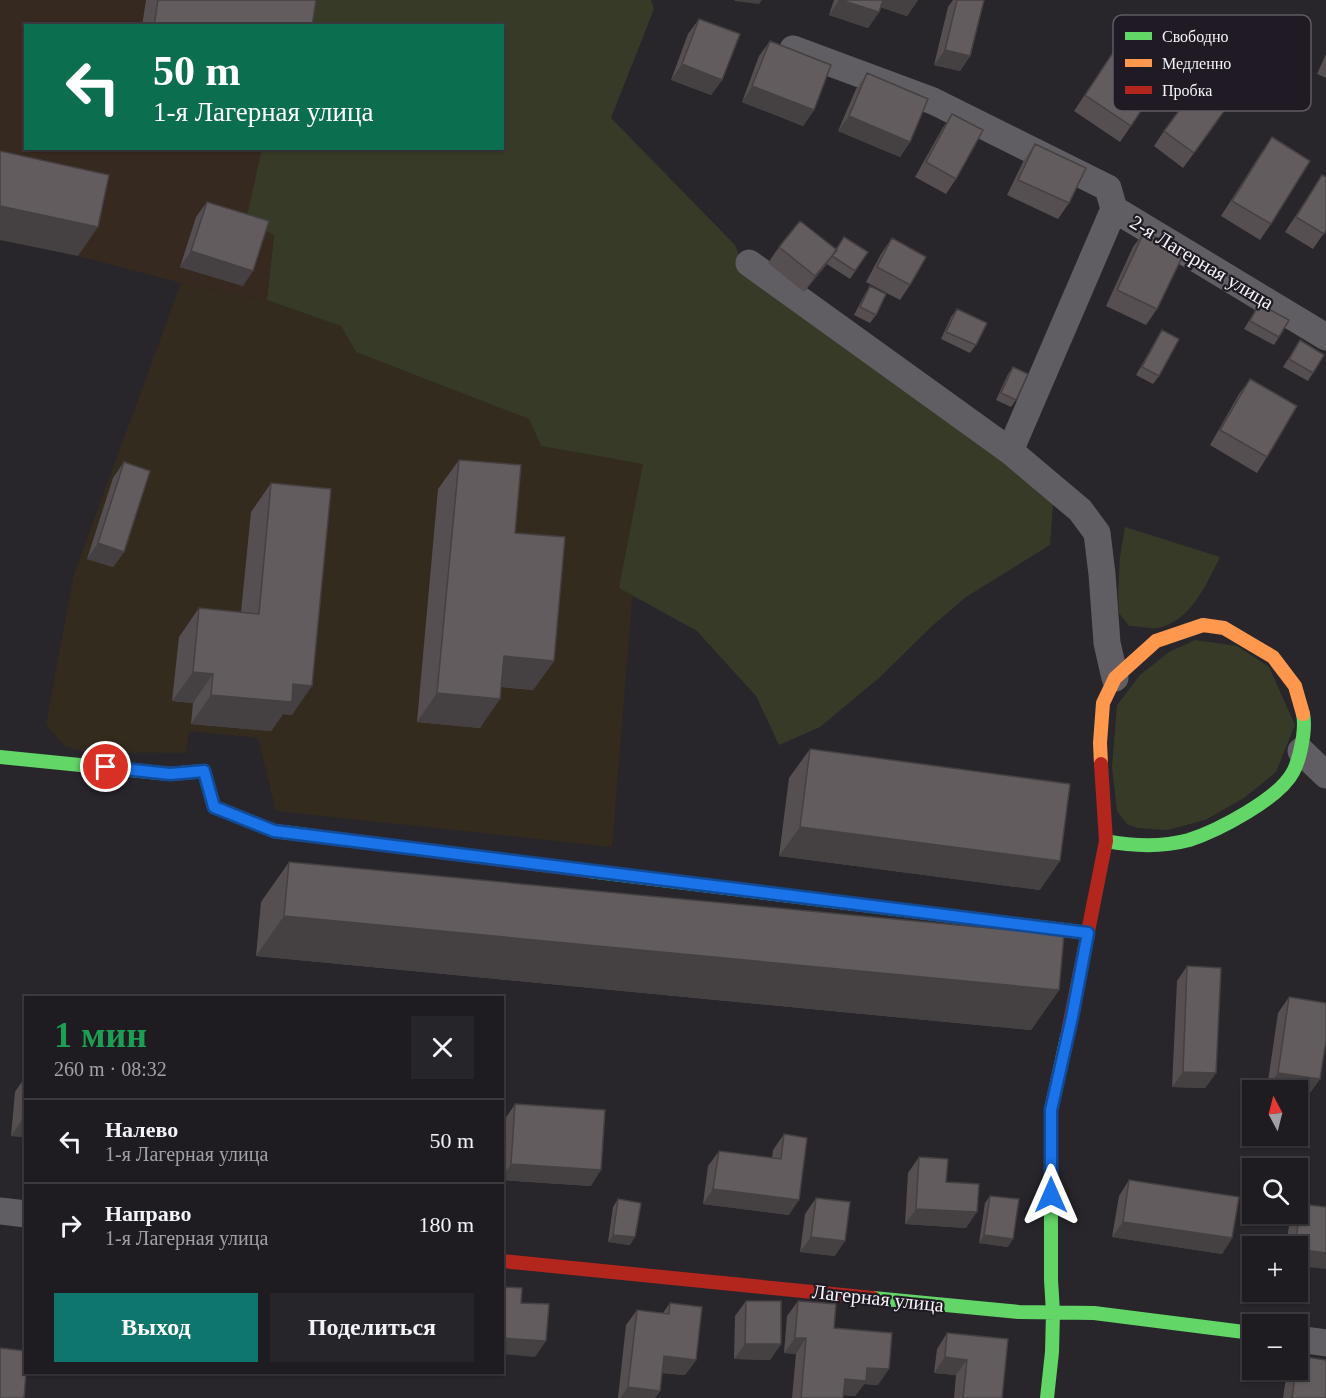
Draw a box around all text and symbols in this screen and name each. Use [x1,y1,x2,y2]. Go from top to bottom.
legend [1113,15,1311,111]
text: Свободно [1162,28,1229,46]
icon: left [54,48,132,126]
text: 50 m [153,48,241,94]
text: Медленно [1162,55,1231,73]
text: Пробка [1162,82,1212,100]
text: 1-я Лагерная улица [153,97,373,127]
street label: 2-я Лагерная улица [1126,211,1278,314]
pin [80,741,131,792]
icon: arrive [89,750,122,783]
text: 1 мин [54,1015,147,1055]
button: close [411,1016,474,1079]
text: 260 m · 08:32 [54,1058,167,1080]
north arrow [1242,1080,1308,1146]
map controls [1242,1080,1308,1380]
text: Налево [105,1117,178,1142]
icon: left [54,1125,87,1158]
text: 50 m [429,1128,474,1153]
text: 1-я Лагерная улица [105,1143,268,1165]
button: search [1242,1158,1308,1224]
position arrow [1019,1163,1083,1227]
text: Направо [105,1201,191,1226]
icon: right [54,1209,87,1242]
text: 180 m [418,1212,474,1237]
text: 1-я Лагерная улица [105,1227,268,1249]
button: + [1242,1236,1308,1302]
street label: Лагерная улица [811,1280,945,1317]
button: Выход [54,1293,258,1362]
button: Поделиться [270,1293,474,1362]
button: − [1242,1314,1308,1380]

